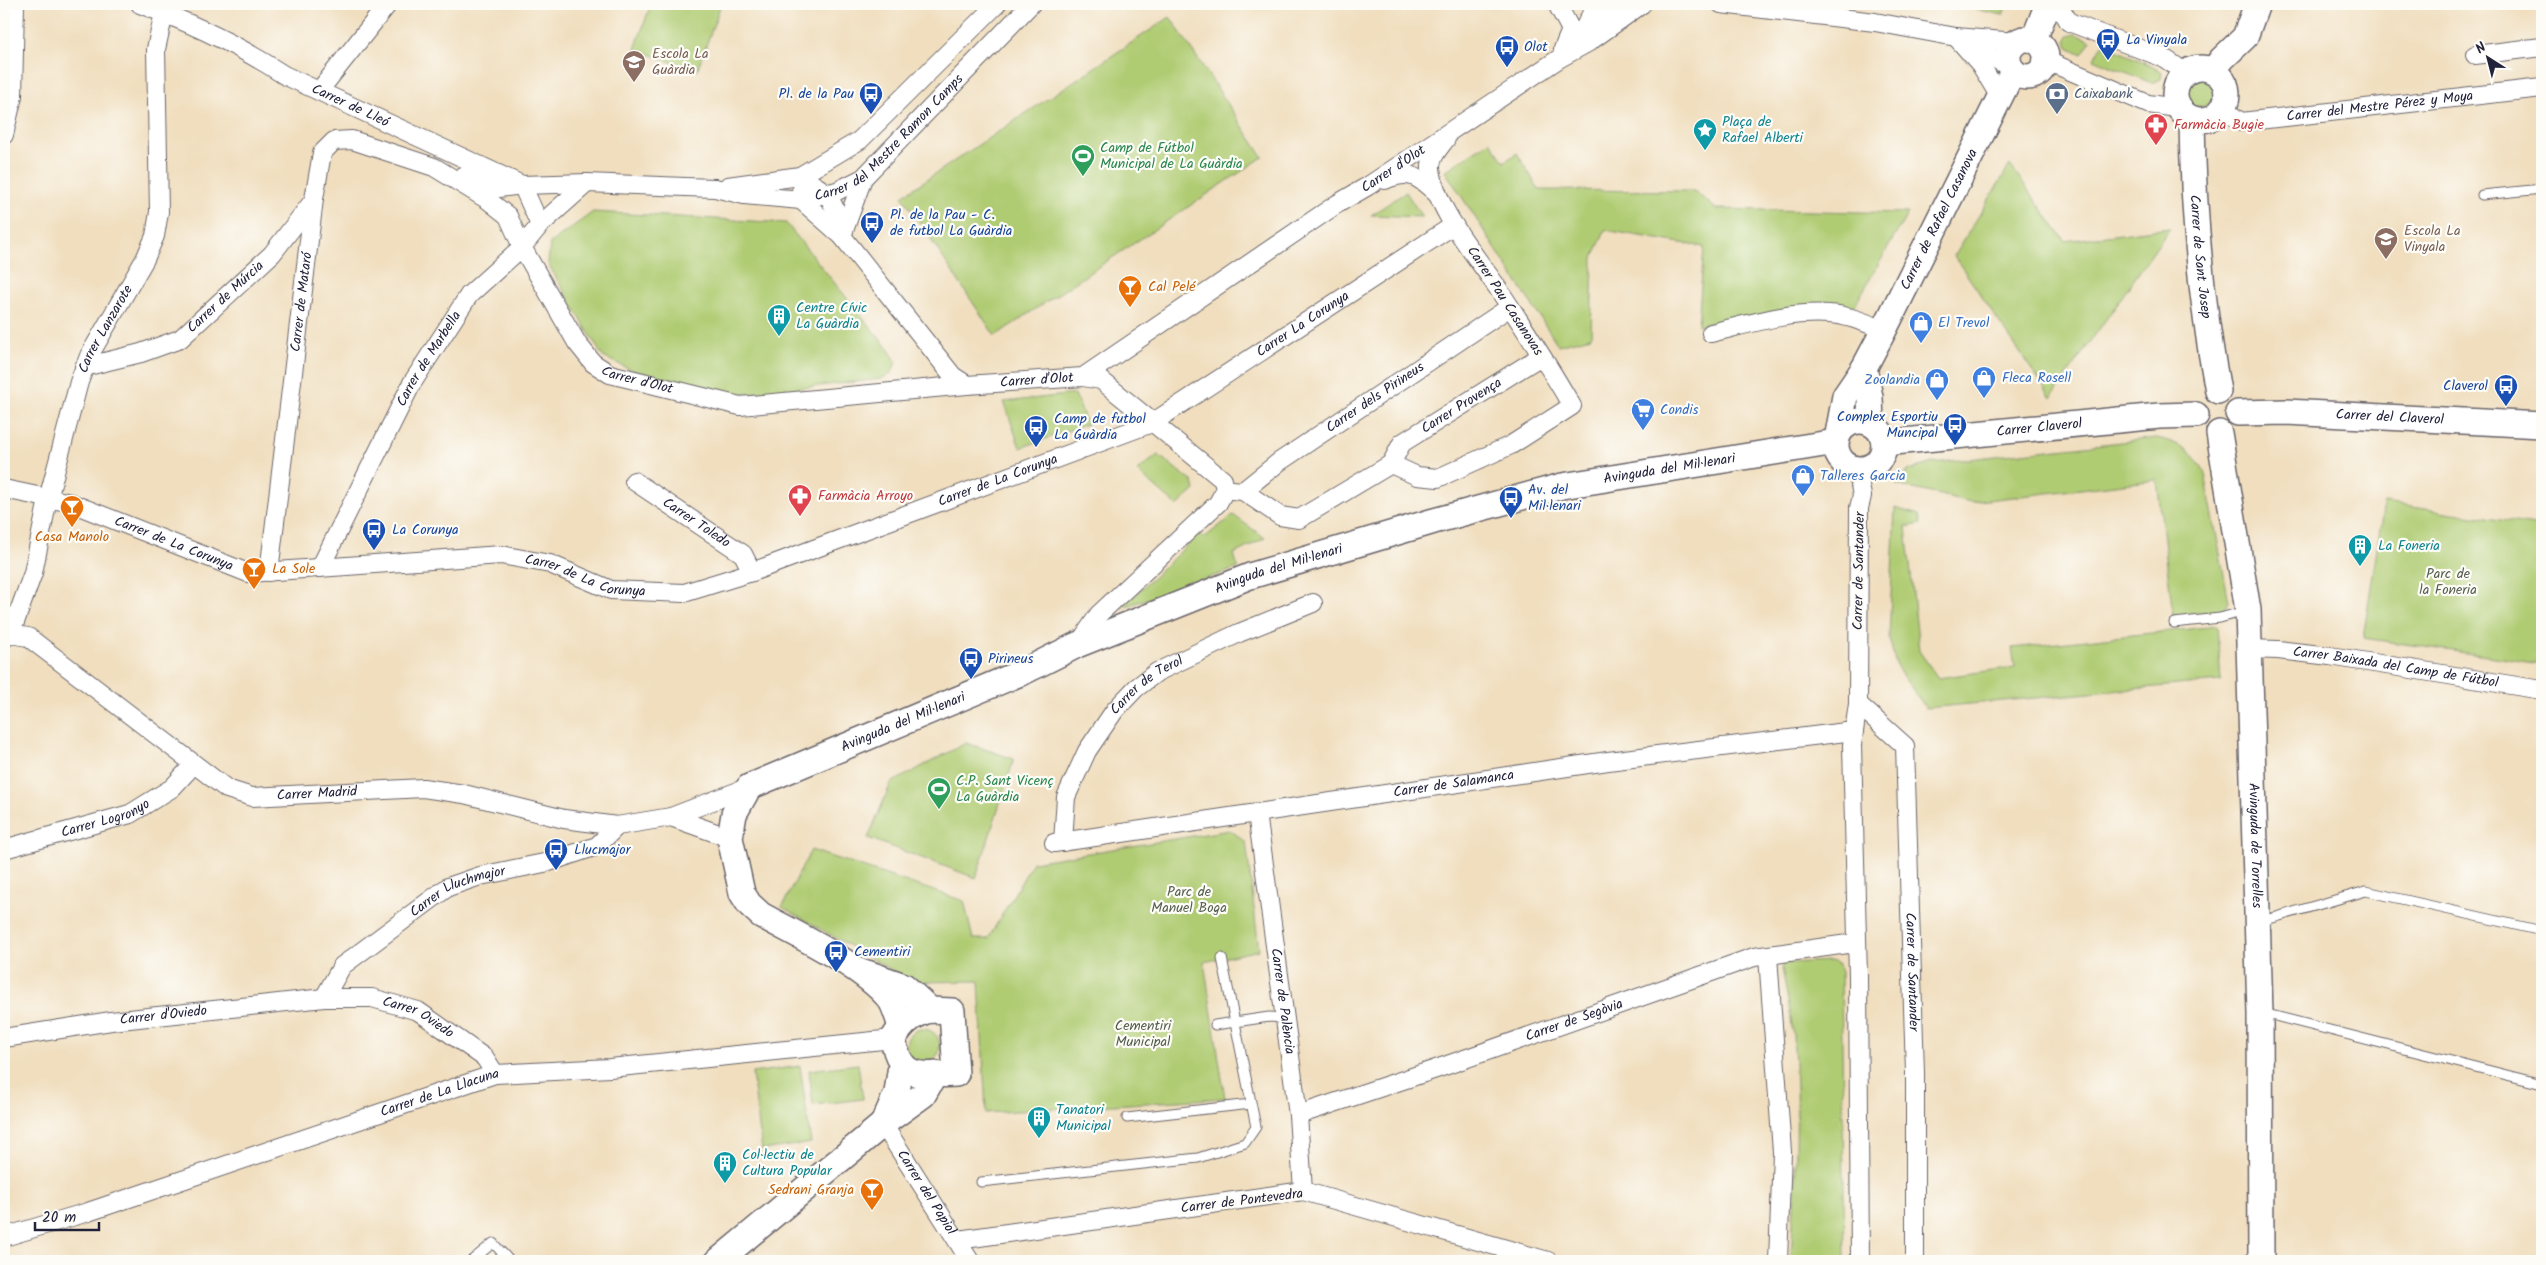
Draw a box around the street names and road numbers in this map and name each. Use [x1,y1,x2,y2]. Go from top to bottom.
street label: Carrer del Mestre Ramon Camps [812,69,969,207]
street label: Carrer de Lleó [308,78,394,133]
street label: Carrer del Mestre Pérez y Moya [2285,85,2474,128]
street label: Carrer d'Olot [1357,139,1431,199]
street label: Carrer de Rafael Casanova [1895,145,1984,294]
street label: Carrer de Sant Josep [2184,194,2217,320]
street label: Carrer Pau Casanovas [1461,242,1549,360]
street label: Carrer de Mataró [285,250,319,353]
street label: Carrer de Múrcia [182,256,269,338]
street label: Carrer Lanzarote [72,280,139,376]
street label: Carrer La Corunya [1252,285,1354,363]
street label: Carrer de Marbella [391,307,467,410]
street label: Carrer dels Pirineus [1321,356,1429,439]
street label: Carrer d'Olot [596,360,676,400]
street label: Carrer d'Olot [999,367,1075,394]
street label: Carrer Provença [1417,372,1506,439]
street label: Carrer del Claverol [2335,404,2445,431]
street label: Carrer Claverol [1995,413,2084,443]
street label: Avinguda del Mil·lenari [1602,447,1738,490]
street label: Carrer de La Corunya [935,448,1061,513]
street label: Carrer Toledo [658,492,735,554]
street label: Carrer de La Corunya [111,510,237,577]
street label: Carrer de Santander [1847,510,1871,630]
street label: Avinguda del Mil·lenari [1211,538,1346,600]
street label: Carrer de La Corunya [523,549,646,602]
street label: Carrer Baixada del Camp de Fútbol [2292,641,2501,694]
street label: Carrer de Terol [1105,650,1187,720]
street label: Avinguda del Mil·lenari [838,686,969,758]
street label: Carrer de Salamanca [1392,764,1516,804]
street label: Carrer Madrid [276,780,359,807]
street label: Avinguda de Torrelles [2242,783,2268,909]
street label: Carrer Logronyo [58,793,154,844]
street label: Carrer Lluchmajor [405,860,509,923]
street label: Carrer de Santander [1899,912,1925,1033]
street label: Carrer de Palència [1264,947,1301,1056]
street label: Carrer Oviedo [380,990,459,1044]
street label: Carrer de Segòvia [1522,993,1626,1048]
street label: Carrer d'Oviedo [119,1000,208,1031]
street label: Carrer de La Llacuna [377,1063,499,1123]
street label: Carrer del Papiol [891,1145,962,1240]
street label: Carrer de Pontevedra [1180,1183,1304,1219]

